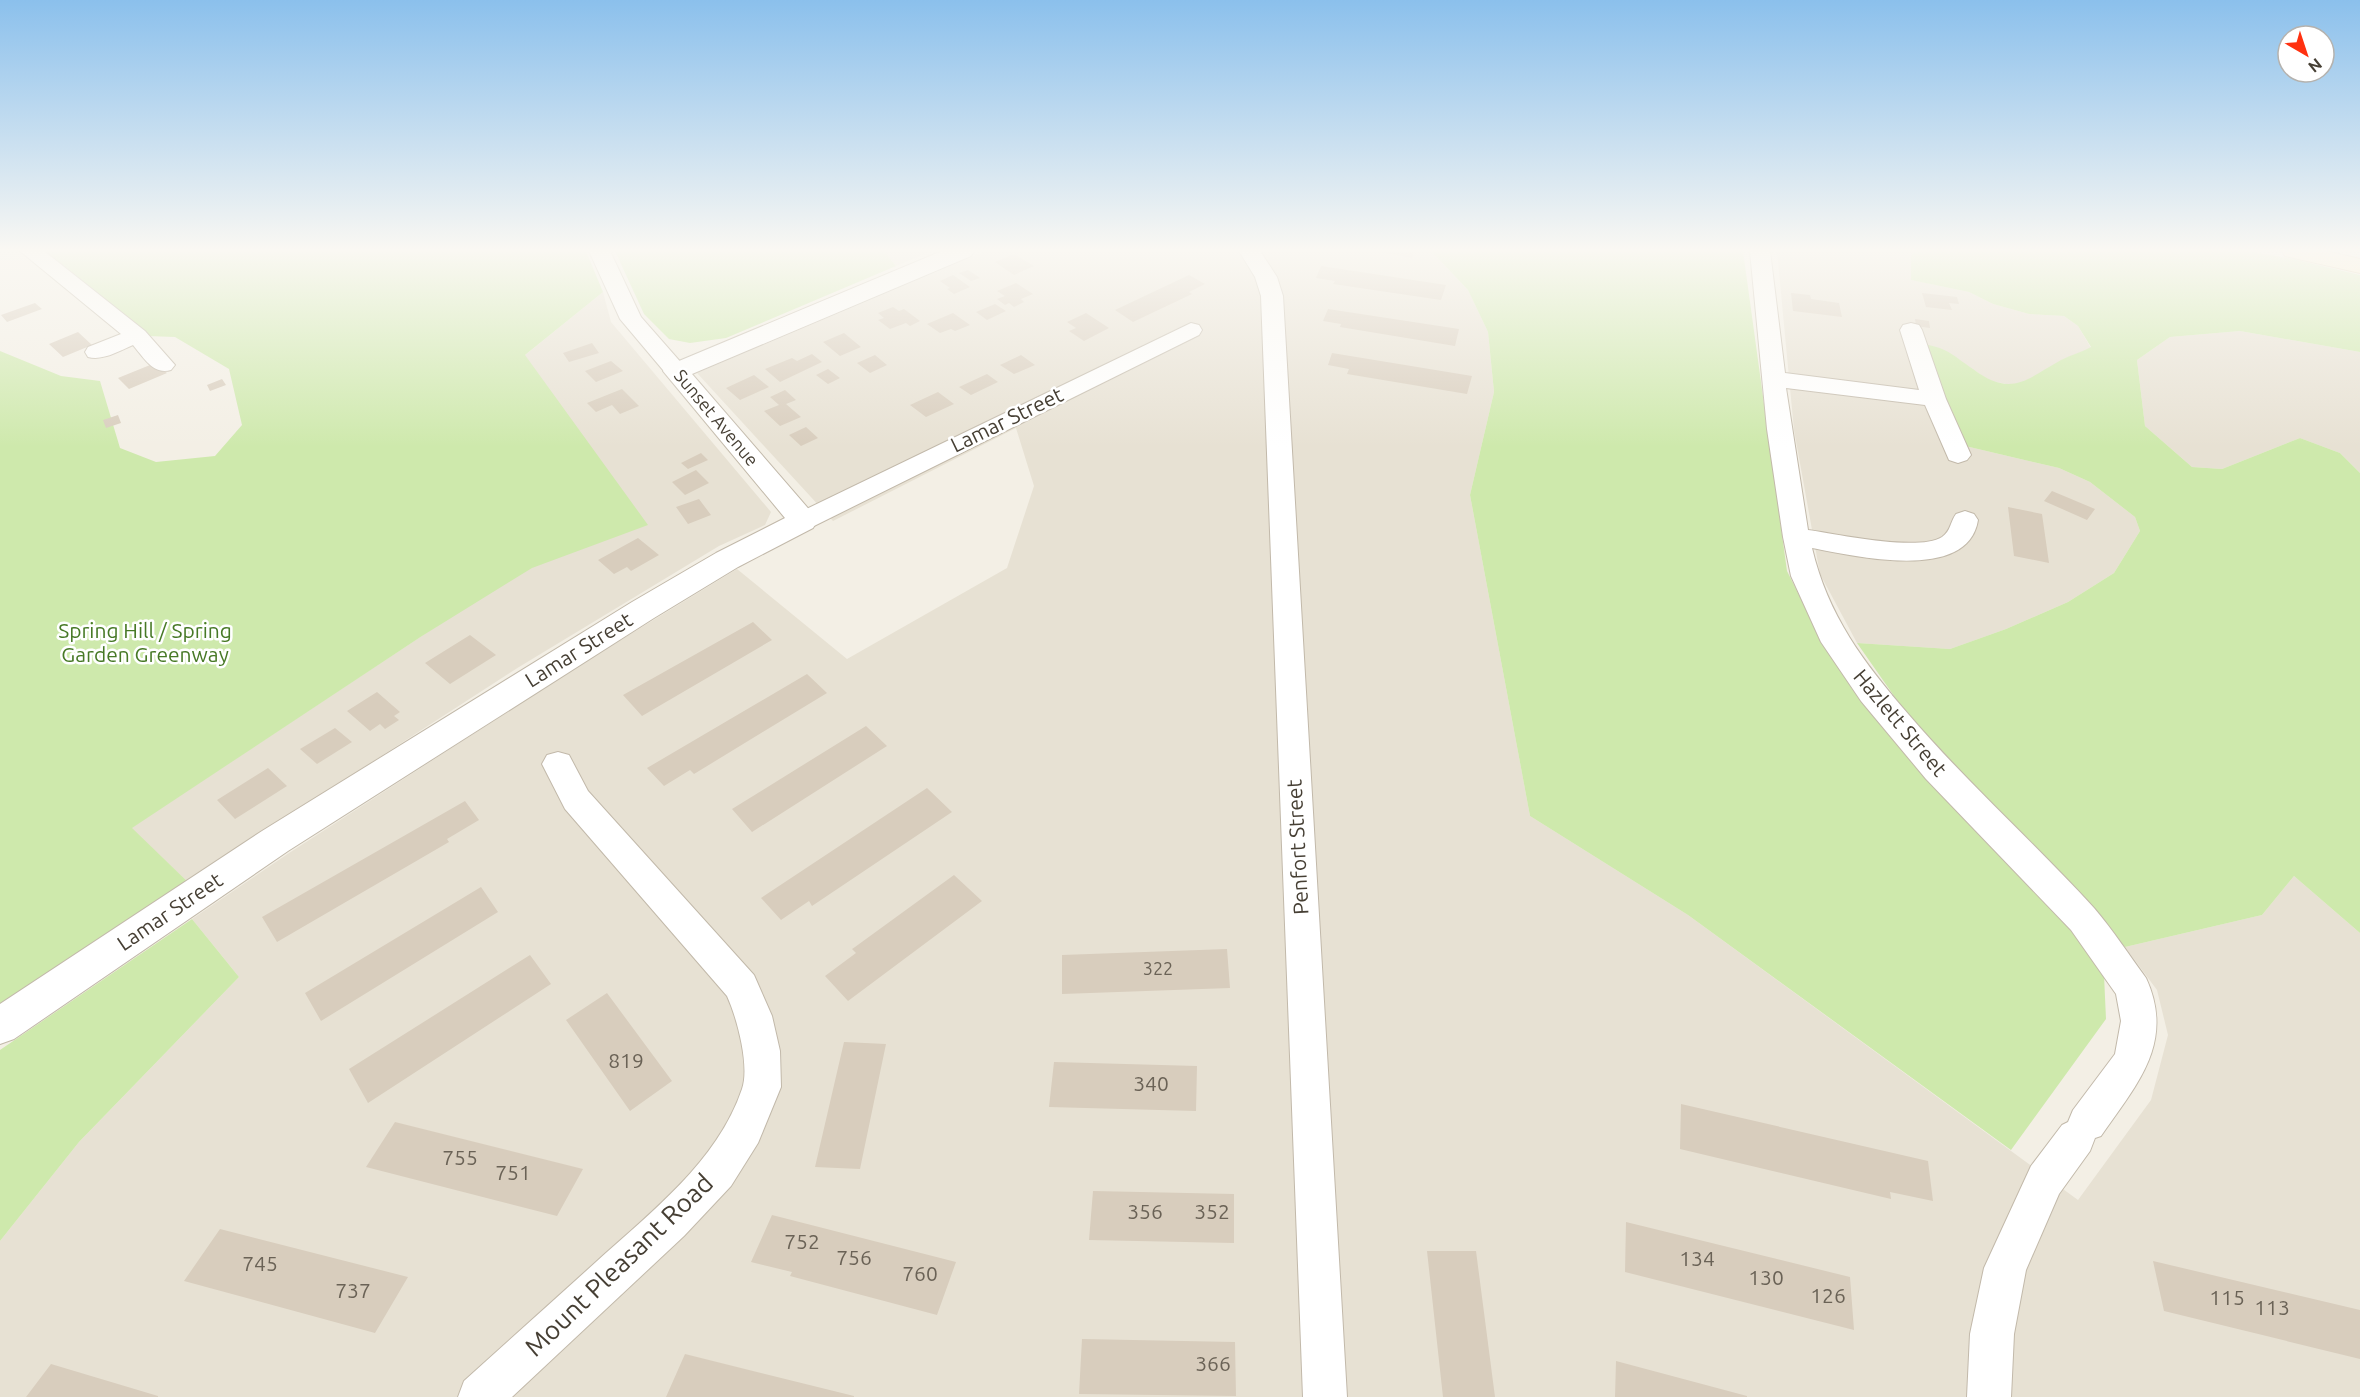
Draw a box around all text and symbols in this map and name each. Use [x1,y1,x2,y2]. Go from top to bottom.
north arrow [2276,24,2336,84]
text: N [2305,55,2326,76]
street label: Sunset Avenue [671,365,763,470]
street label: Lamar Street [947,382,1067,457]
street label: Lamar Street [520,607,636,692]
park label: Spring Hill / Spring Garden Greenway [58,618,232,666]
street label: Hazlett Street [1849,664,1952,781]
street label: Penfort Street [1281,779,1313,915]
street label: Lamar Street [112,867,227,955]
house number: 322 [1143,958,1173,978]
house number: 819 [608,1048,644,1072]
house number: 340 [1133,1071,1169,1095]
house number: 755 [442,1145,478,1169]
house number: 751 [495,1160,531,1184]
street label: Mount Pleasant Road [519,1168,718,1362]
house number: 356 [1127,1199,1163,1223]
house number: 352 [1194,1199,1230,1223]
house number: 752 [784,1229,820,1253]
house number: 756 [836,1245,872,1269]
house number: 134 [1679,1246,1715,1270]
house number: 745 [242,1251,278,1275]
house number: 760 [902,1261,938,1285]
house number: 130 [1748,1265,1784,1289]
house number: 737 [335,1278,371,1302]
house number: 126 [1810,1283,1846,1307]
house number: 115 [2209,1285,2245,1309]
house number: 113 [2254,1295,2290,1319]
house number: 366 [1195,1351,1231,1375]

